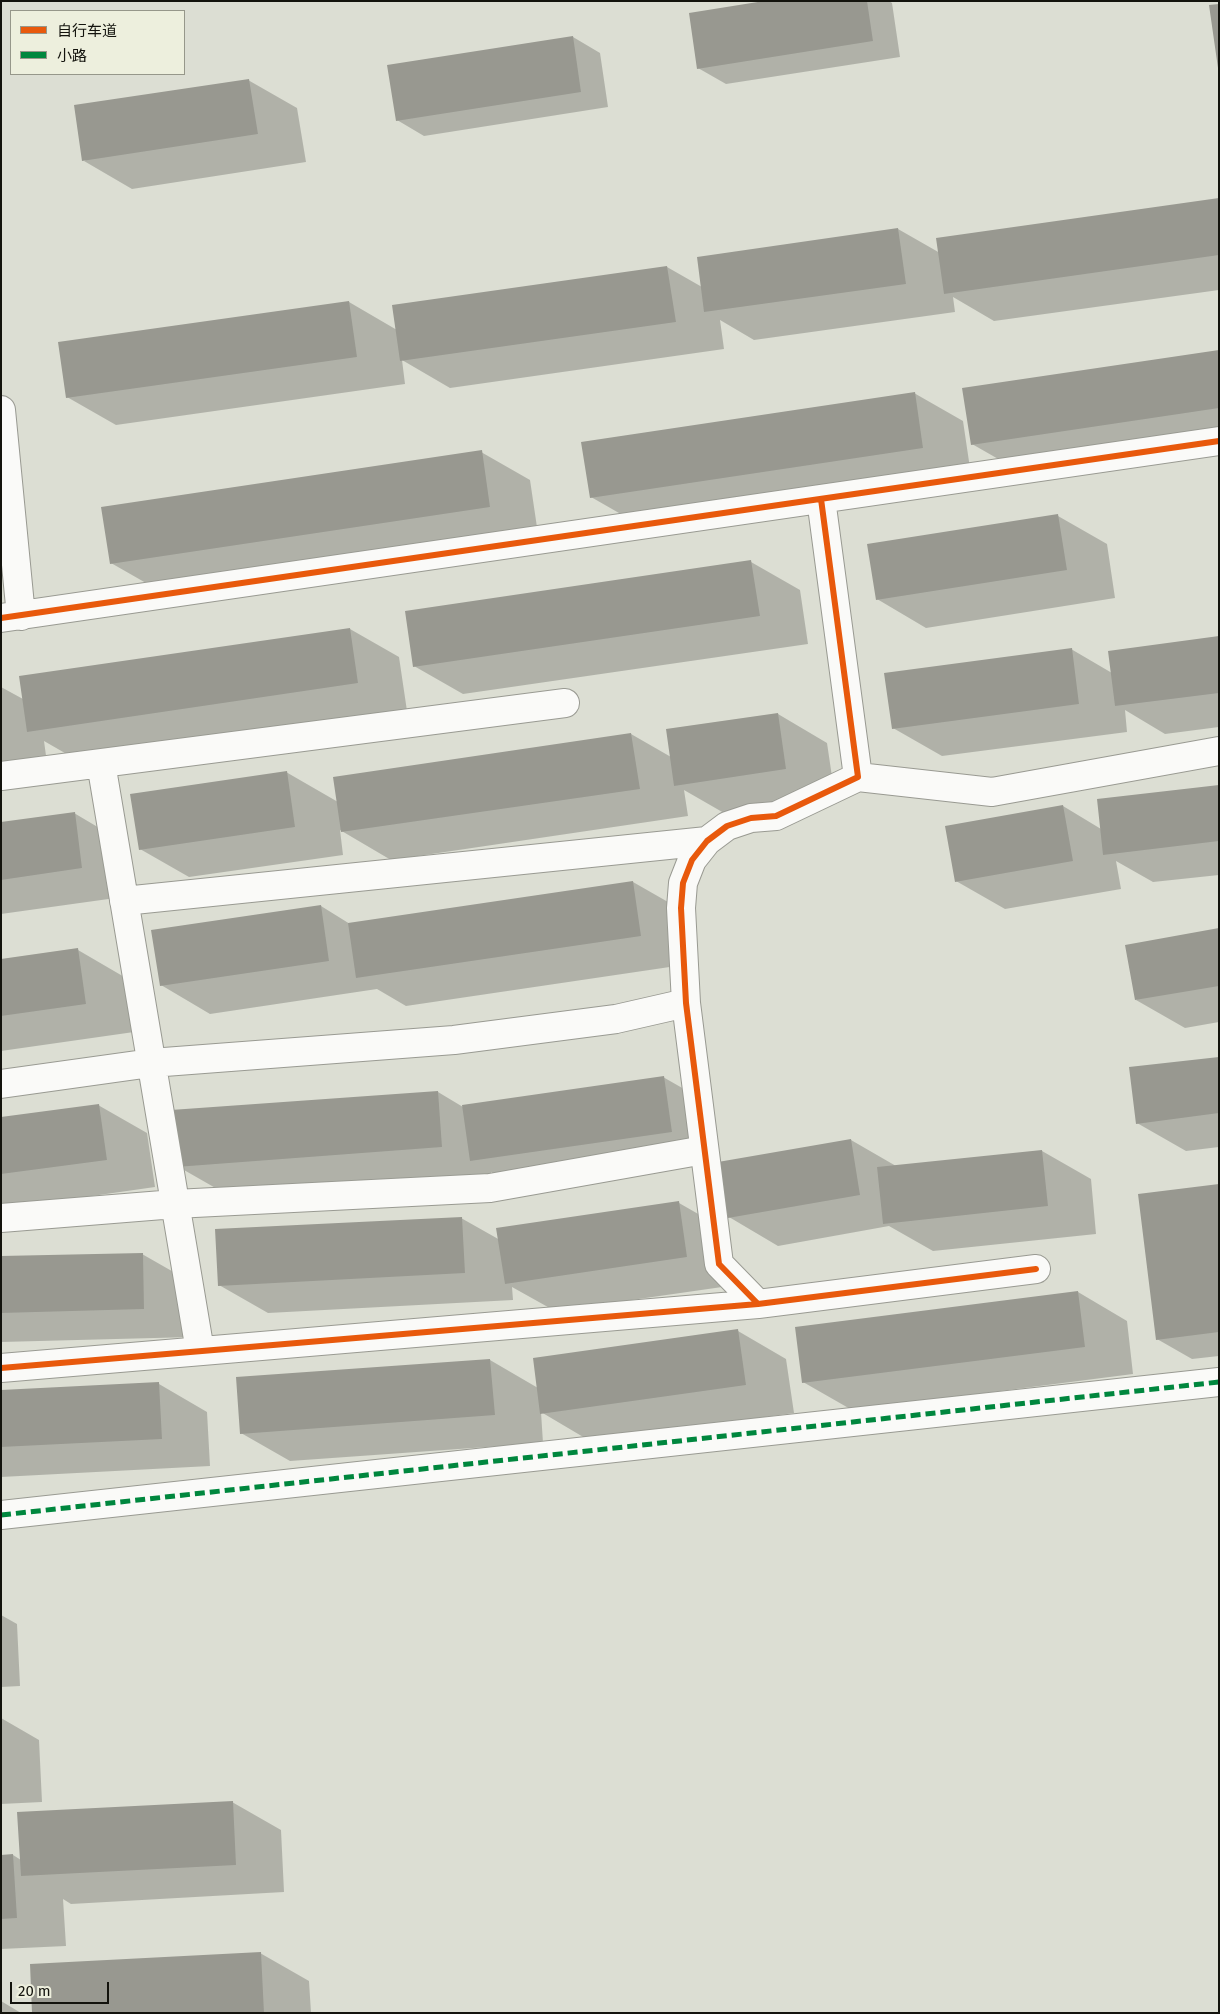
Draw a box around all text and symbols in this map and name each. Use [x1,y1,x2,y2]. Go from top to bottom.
legend [10,10,185,75]
text: 自行车道 [57,22,117,40]
text: 小路 [57,47,87,65]
scale bar [12,1972,111,2004]
text: 20 m [18,1982,51,2000]

